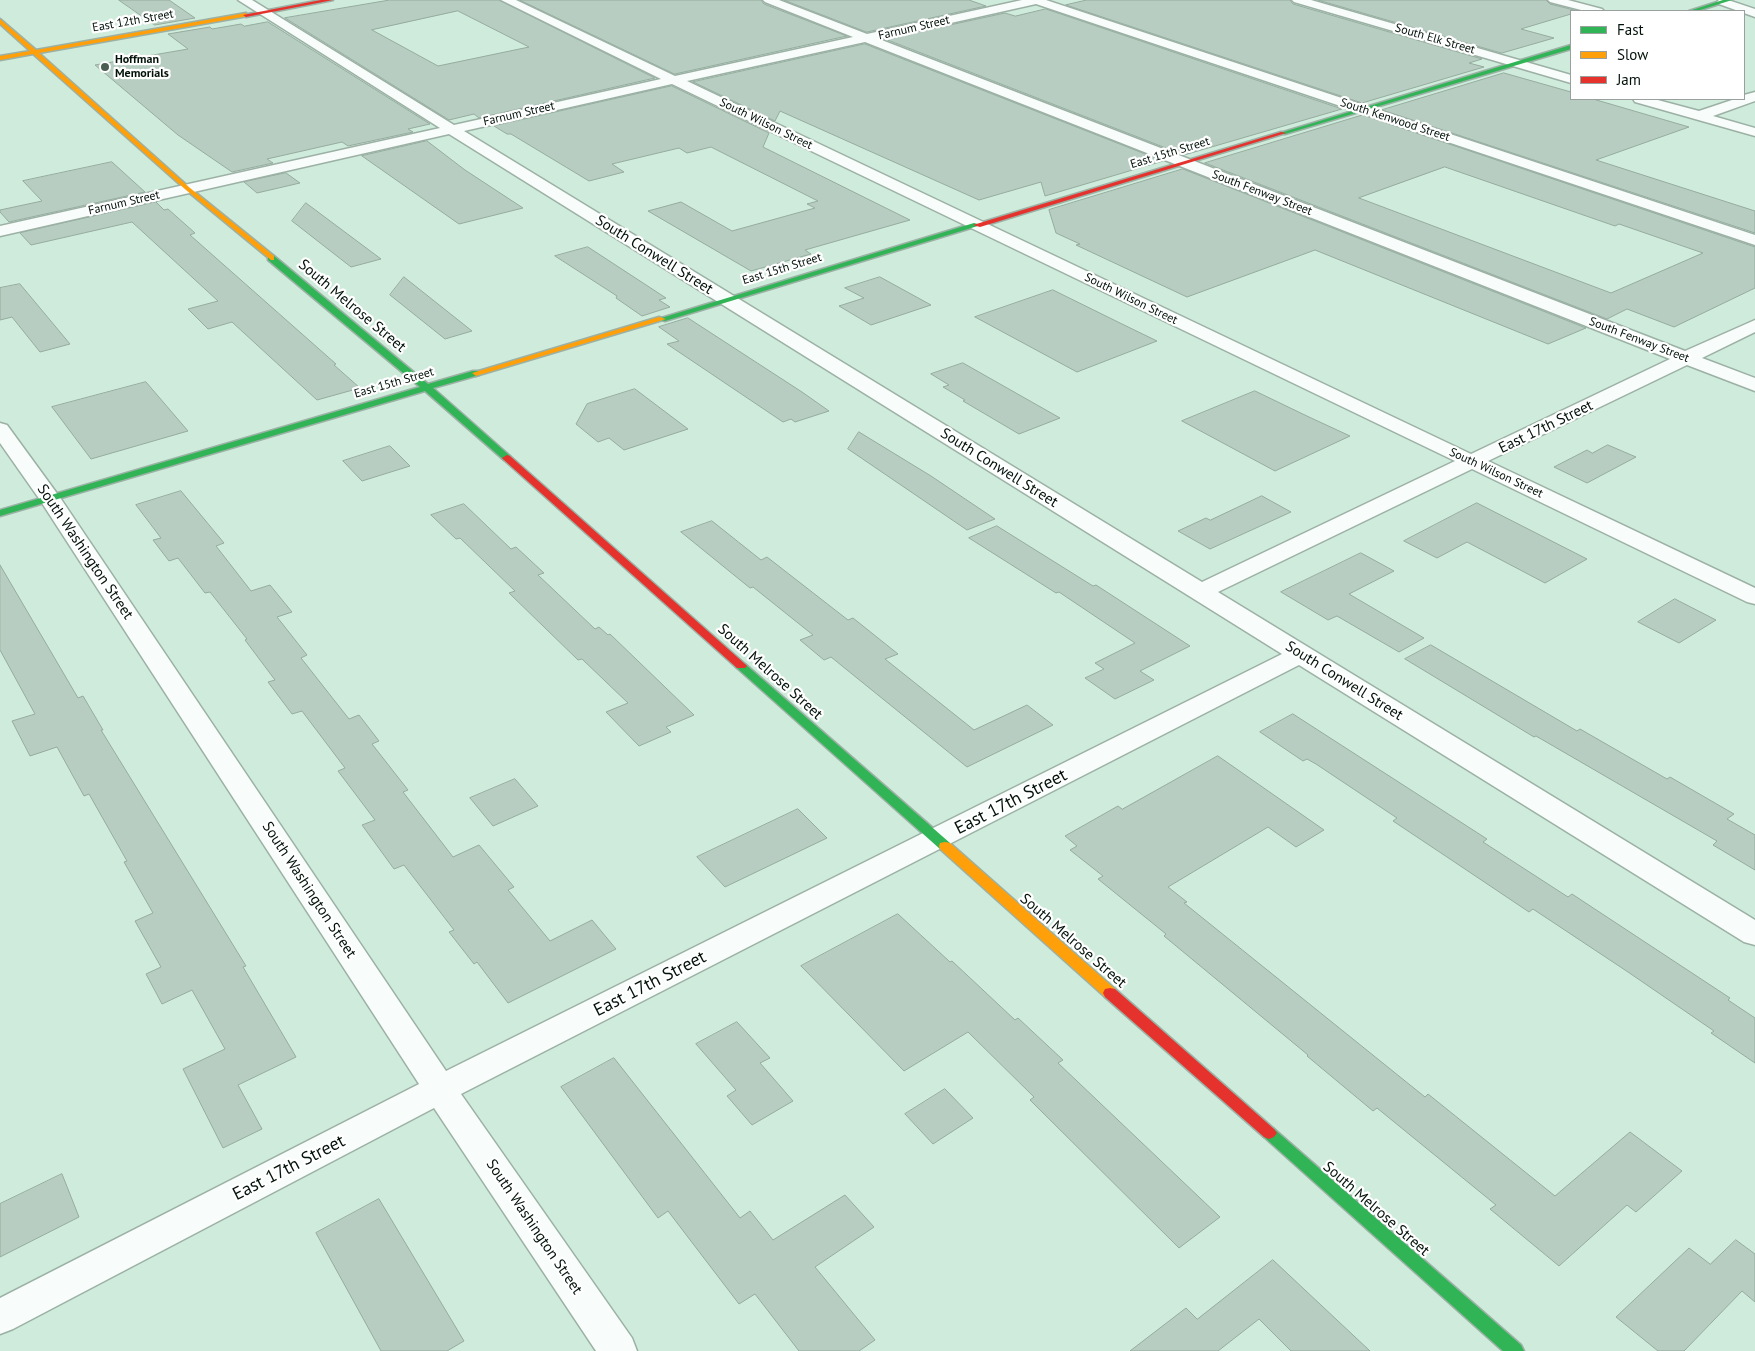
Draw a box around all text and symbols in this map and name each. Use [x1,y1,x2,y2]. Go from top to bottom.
street label: East 12th Street [91,7,175,35]
legend [1570,10,1745,100]
street label: Farnum Street [877,13,951,43]
text: Fast [1617,20,1644,39]
street label: South Elk Street [1393,21,1477,57]
text: Slow [1617,45,1648,64]
place label: Hoffman Memorials [115,53,169,81]
marker: Hoffman Memorials [99,61,111,73]
text: Jam [1617,70,1641,89]
street label: South Wilson Street [717,95,815,153]
street label: South Kenwood Street [1338,95,1452,145]
street label: Farnum Street [482,99,556,129]
street label: East 15th Street [1129,134,1211,172]
street label: South Fenway Street [1210,167,1314,219]
street label: Farnum Street [87,188,161,218]
street label: South Conwell Street [592,212,716,298]
street label: East 15th Street [741,250,823,288]
street label: South Melrose Street [295,256,409,356]
street label: South Wilson Street [1082,270,1180,328]
street label: South Fenway Street [1587,314,1691,366]
street label: East 15th Street [352,365,436,401]
street label: East 17th Street [1496,396,1596,458]
street label: South Conwell Street [937,425,1061,511]
street label: South Wilson Street [1447,445,1545,501]
street label: South Washington Street [33,481,137,623]
street label: South Melrose Street [714,620,826,724]
street label: South Conwell Street [1282,638,1406,724]
street label: East 17th Street [951,764,1071,840]
street label: South Washington Street [258,818,360,962]
street label: South Melrose Street [1016,890,1130,992]
street label: East 17th Street [590,946,710,1022]
street label: East 17th Street [229,1130,349,1206]
street label: South Washington Street [482,1156,586,1298]
street label: South Melrose Street [1319,1158,1433,1260]

